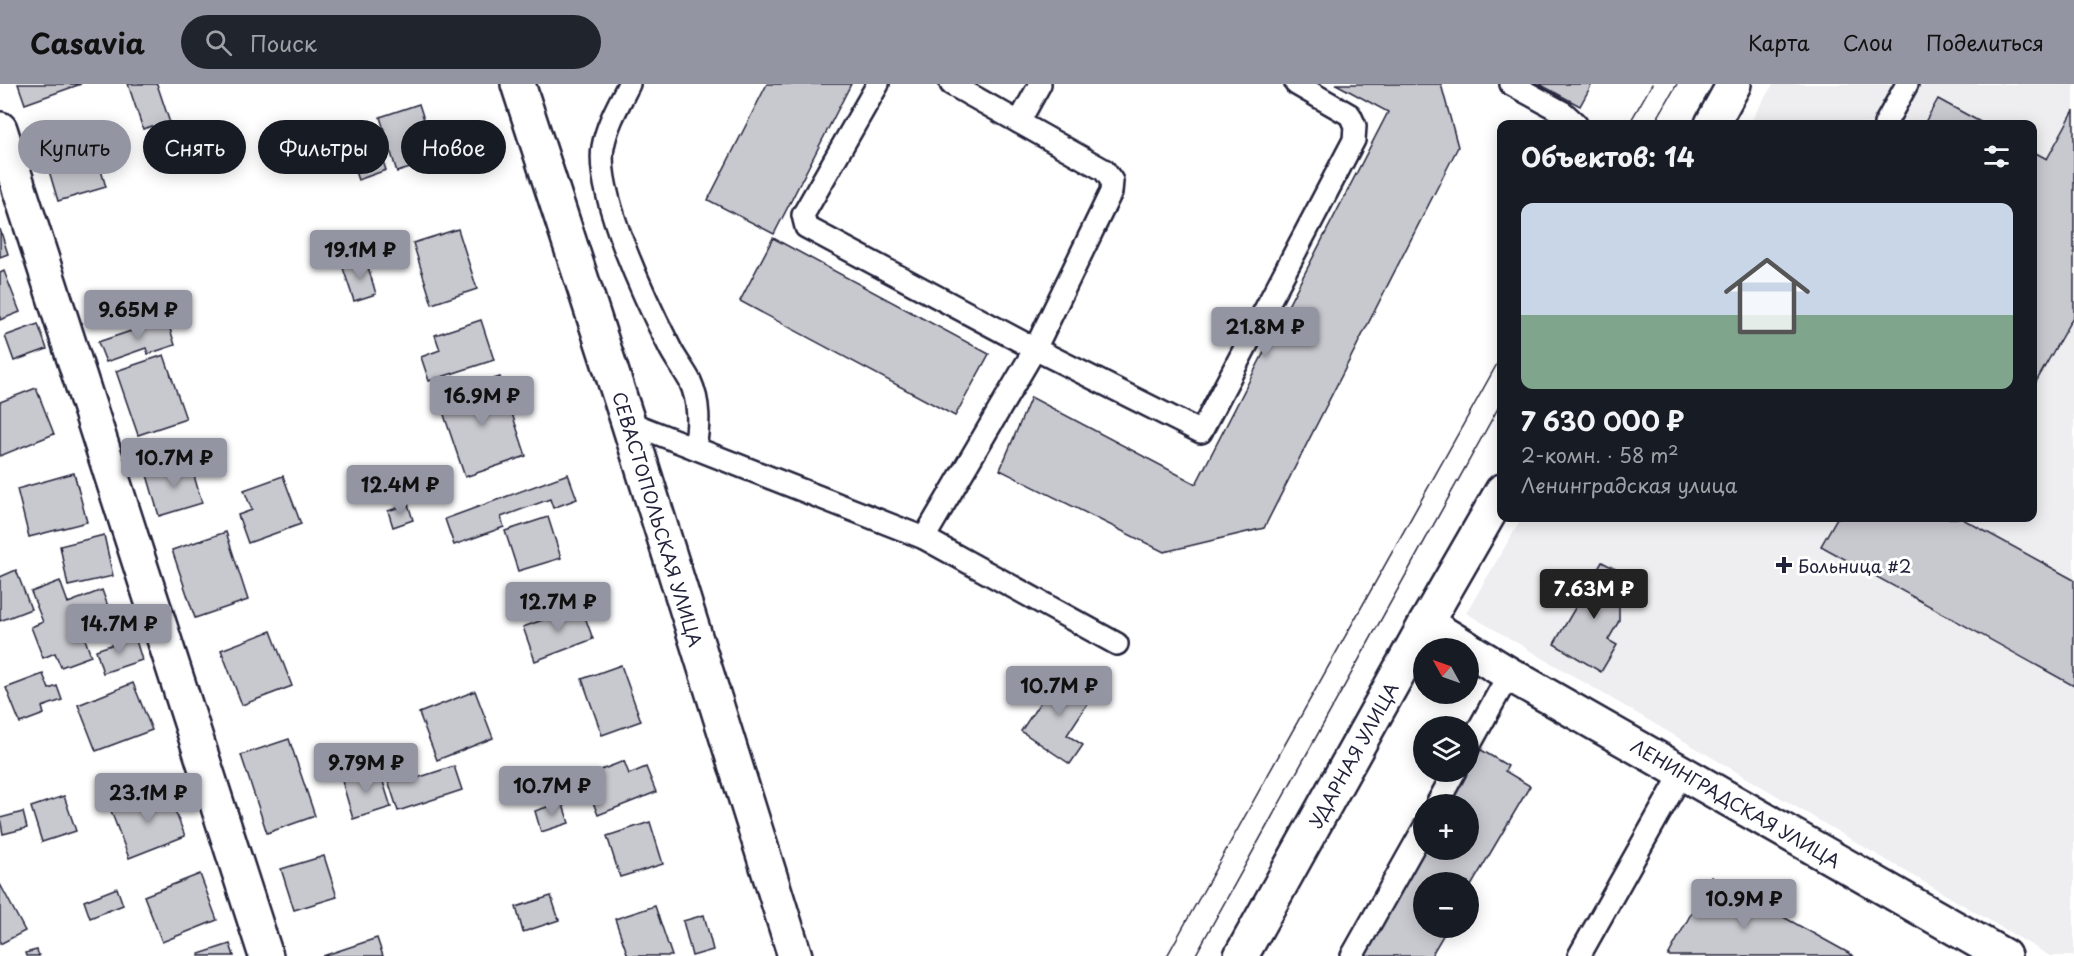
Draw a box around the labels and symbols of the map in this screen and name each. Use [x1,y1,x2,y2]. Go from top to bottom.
pin: 19.1M ₽ [305,230,415,281]
pin: 9.65M ₽ [83,290,193,341]
pin: 21.8M ₽ [1210,307,1320,358]
pin: 16.9M ₽ [427,376,537,427]
street label: СЕВАСТОПОЛЬСКАЯ УЛИЦА [606,388,710,650]
pin: 10.7M ₽ [119,438,229,489]
pin: 12.4M ₽ [345,465,455,516]
place label: Больница #2 [1798,552,1911,579]
marker: Больница #2 [1775,556,1793,574]
pin: 7.63M ₽ [1539,569,1649,620]
pin: 12.7M ₽ [503,582,613,633]
pin: 14.7M ₽ [64,604,174,655]
north arrow [1413,638,1479,704]
pin: 10.7M ₽ [1004,666,1114,717]
street label: УДАРНАЯ УЛИЦА [1302,677,1404,833]
street label: ЛЕНИНГРАДСКАЯ УЛИЦА [1626,732,1846,874]
pin: 9.79M ₽ [311,743,421,794]
pin: 10.7M ₽ [497,766,607,817]
pin: 23.1M ₽ [93,773,203,824]
pin: 10.9M ₽ [1689,879,1799,930]

